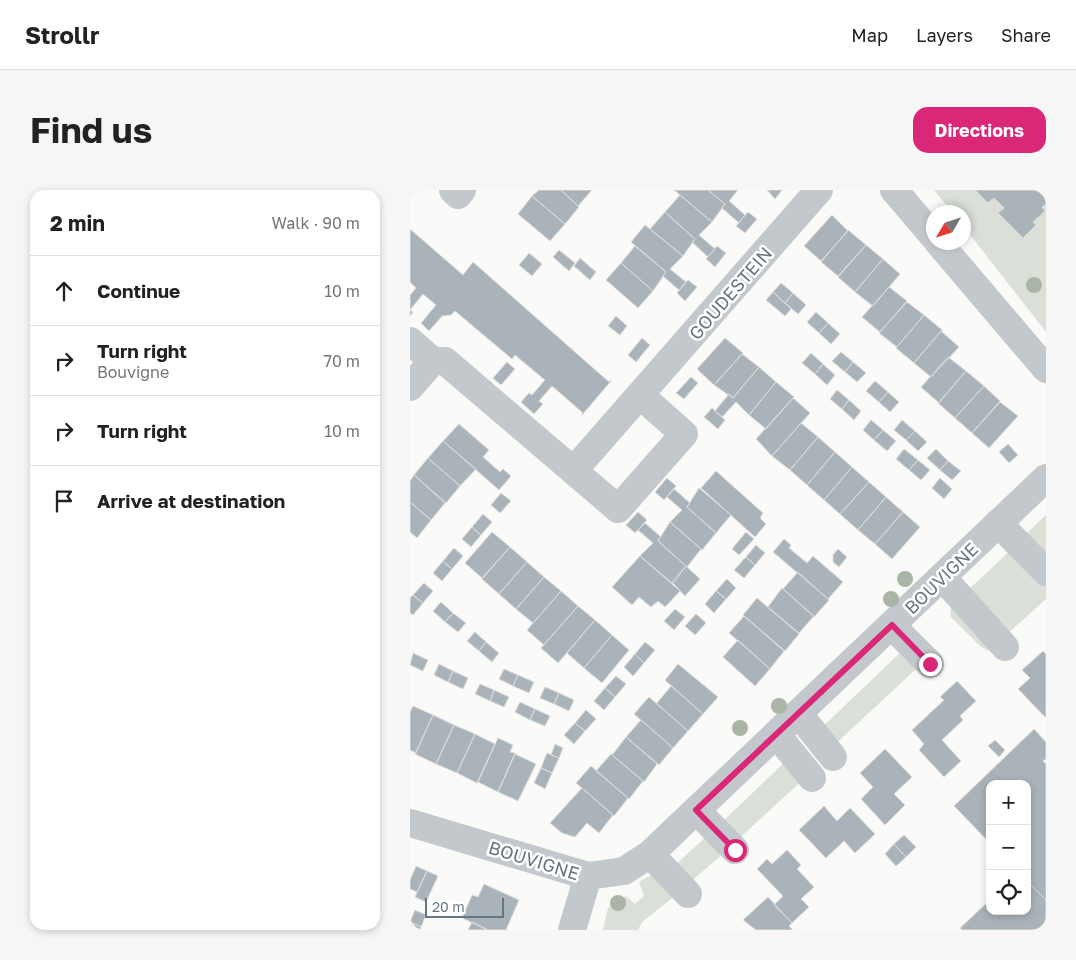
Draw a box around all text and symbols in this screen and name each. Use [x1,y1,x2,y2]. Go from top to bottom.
text: Strollr [25,20,99,49]
text: Map [851,24,888,46]
text: Layers [916,24,973,46]
text: Share [1001,24,1051,46]
button: Directions [913,107,1046,153]
text: Find us [30,109,152,151]
north arrow [926,205,971,250]
text: 2 min [50,210,105,236]
text: Walk · 90 m [272,213,360,233]
street label: GOUDESTEIN [684,242,776,344]
icon: ahead [50,277,78,305]
text: Continue [97,279,180,302]
text: 10 m [324,281,360,301]
text: Turn right [97,339,187,362]
icon: right [50,347,78,375]
text: 70 m [323,351,360,371]
text: Bouvigne [97,362,169,382]
icon: right [50,417,78,445]
text: Turn right [97,419,187,442]
text: 10 m [324,421,360,441]
icon: arrive [50,487,78,515]
text: Arrive at destination [97,489,285,512]
street label: BOUVIGNE [900,538,982,618]
route end [919,653,942,676]
map controls [986,780,1031,915]
button: + [986,780,1031,825]
button: − [986,825,1031,870]
street label: BOUVIGNE [486,836,582,884]
route start [724,839,747,862]
button: locate [986,870,1031,915]
scale bar [425,895,504,918]
text: 20 m [432,898,465,915]

